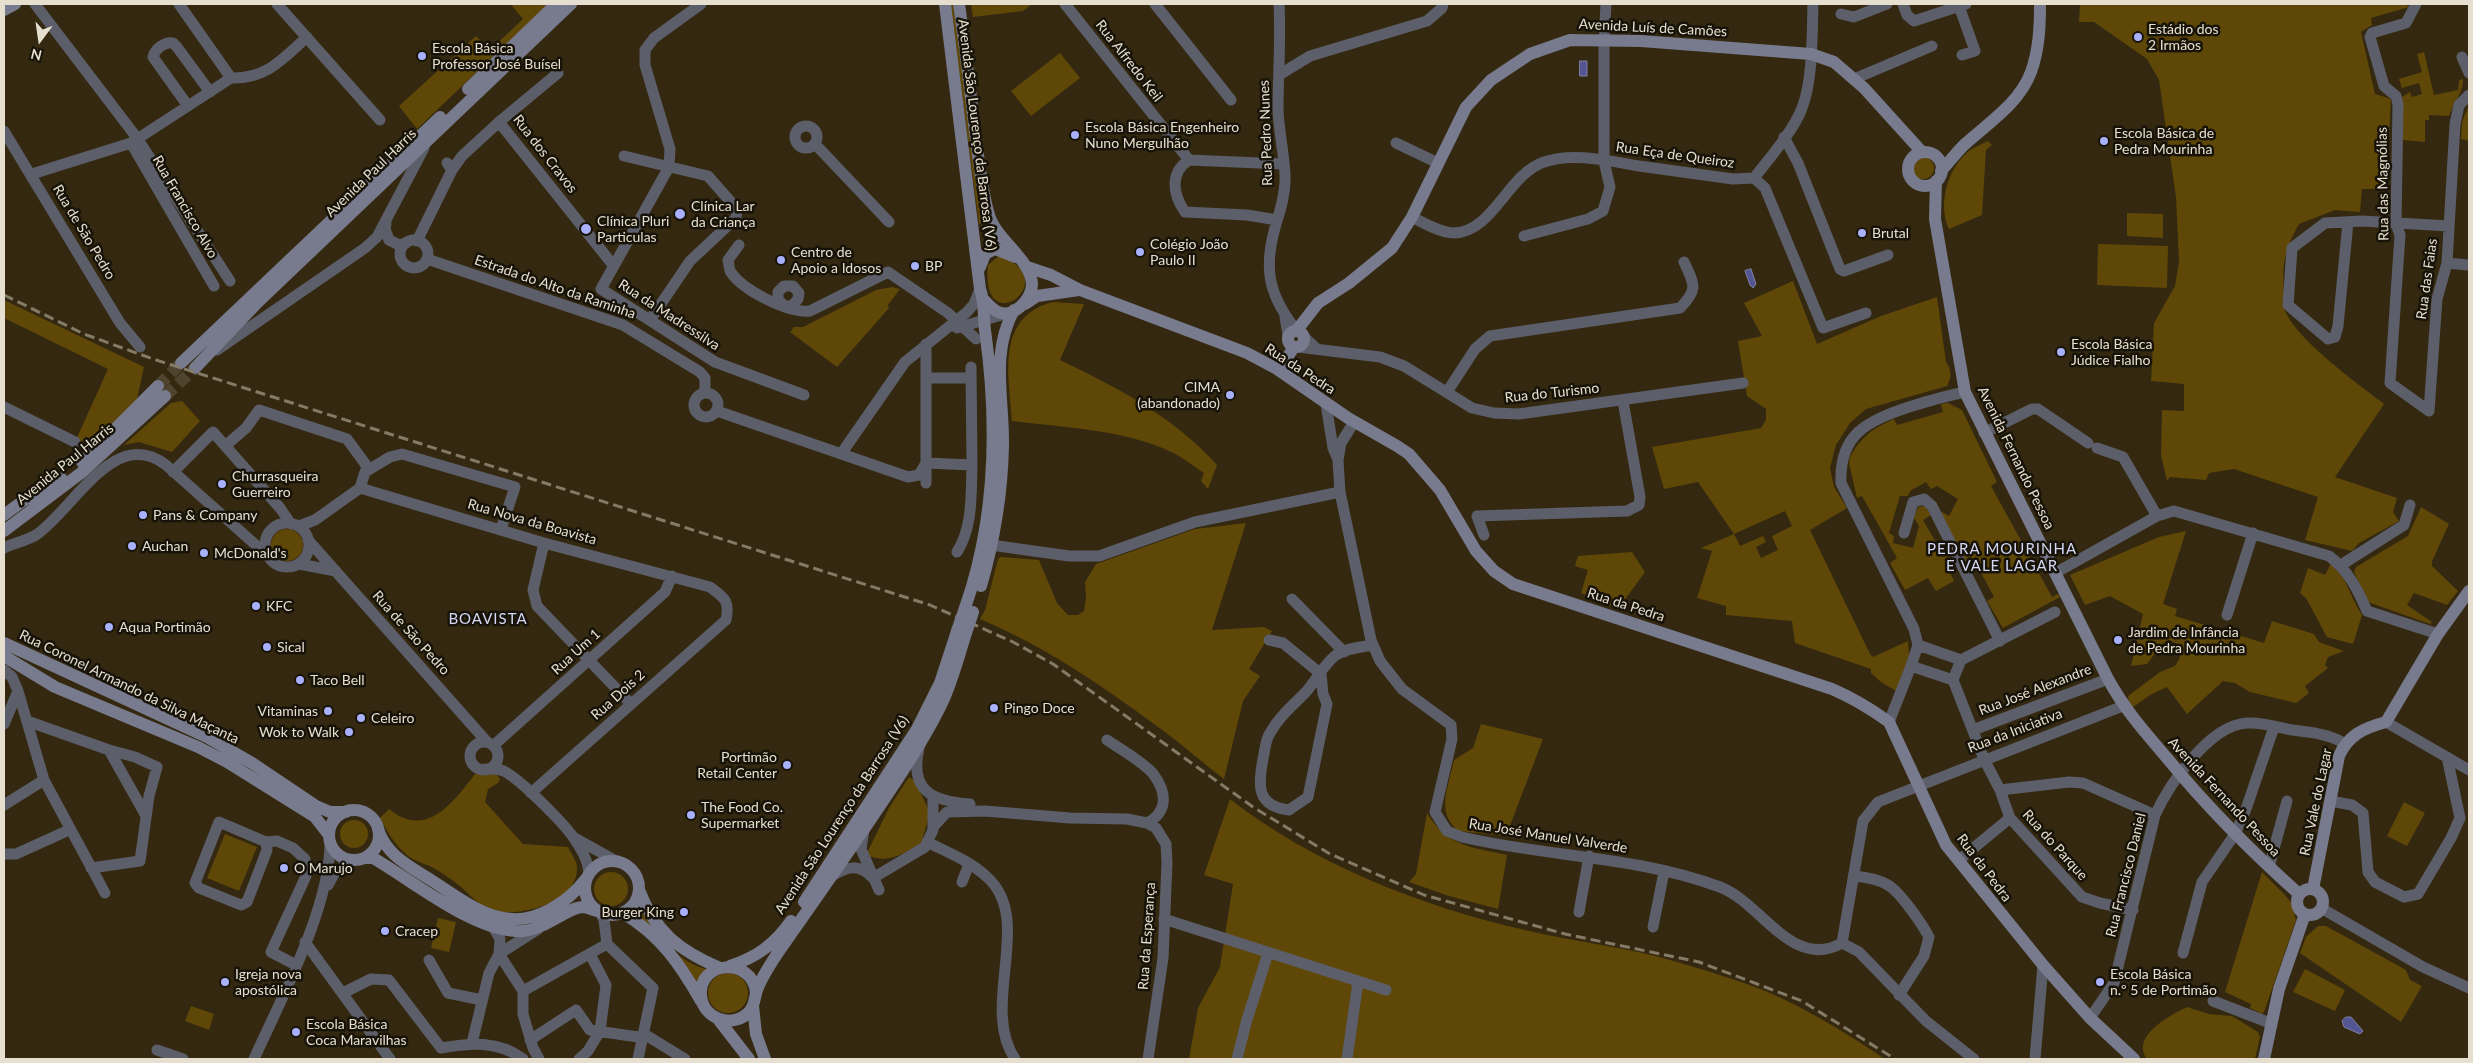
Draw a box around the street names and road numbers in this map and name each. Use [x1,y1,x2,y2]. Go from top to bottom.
street label: Avenida Luís de Camões [1578,16,1728,40]
street label: Rua Alfredo Keil [1092,17,1166,105]
street label: Avenida São Lourenço da Barrosa (V6) [954,18,1000,252]
street label: Rua Pedro Nunes [1256,80,1276,186]
street label: Rua dos Cravos [509,112,581,196]
street label: Avenida Paul Harris [322,125,420,221]
street label: Rua das Magnólias [2374,127,2392,241]
street label: Rua Eça de Queiroz [1615,138,1735,172]
street label: Rua Francisco Alvo [149,153,221,261]
street label: Rua de São Pedro [49,182,119,282]
street label: Rua das Faias [2413,237,2441,321]
street label: Estrada do Alto da Raminha [472,251,638,323]
street label: Rua da Madressilva [615,276,723,354]
street label: Rua da Pedra [1262,340,1338,398]
street label: Rua do Turismo [1504,380,1600,406]
street label: Avenida Fernando Pessoa [1974,384,2058,532]
street label: Avenida Paul Harris [13,420,117,508]
street label: Rua Nova da Boavista [466,496,598,548]
street label: Rua da Pedra [1585,585,1667,625]
street label: Rua de São Pedro [369,587,453,679]
street label: Rua Coronel Armando da Silva Maçanta [16,626,242,748]
street label: Rua Um 1 [548,626,604,678]
street label: Rua José Alexandre [1976,661,2094,719]
street label: Rua Dois 2 [588,667,648,723]
street label: Rua da Iniciativa [1965,705,2065,757]
street label: Avenida São Lourenço da Barrosa (V6) [771,713,913,917]
street label: Avenida Fernando Pessoa [2164,734,2284,860]
street label: Rua Vale do Lagar [2296,747,2336,857]
street label: Rua do Parque [2019,806,2091,884]
street label: Rua Francisco Daniel [2102,811,2150,939]
street label: Rua José Manuel Valverde [1468,815,1628,857]
street label: Rua da Pedra [1953,831,2015,905]
street label: Rua da Esperança [1135,882,1159,990]

